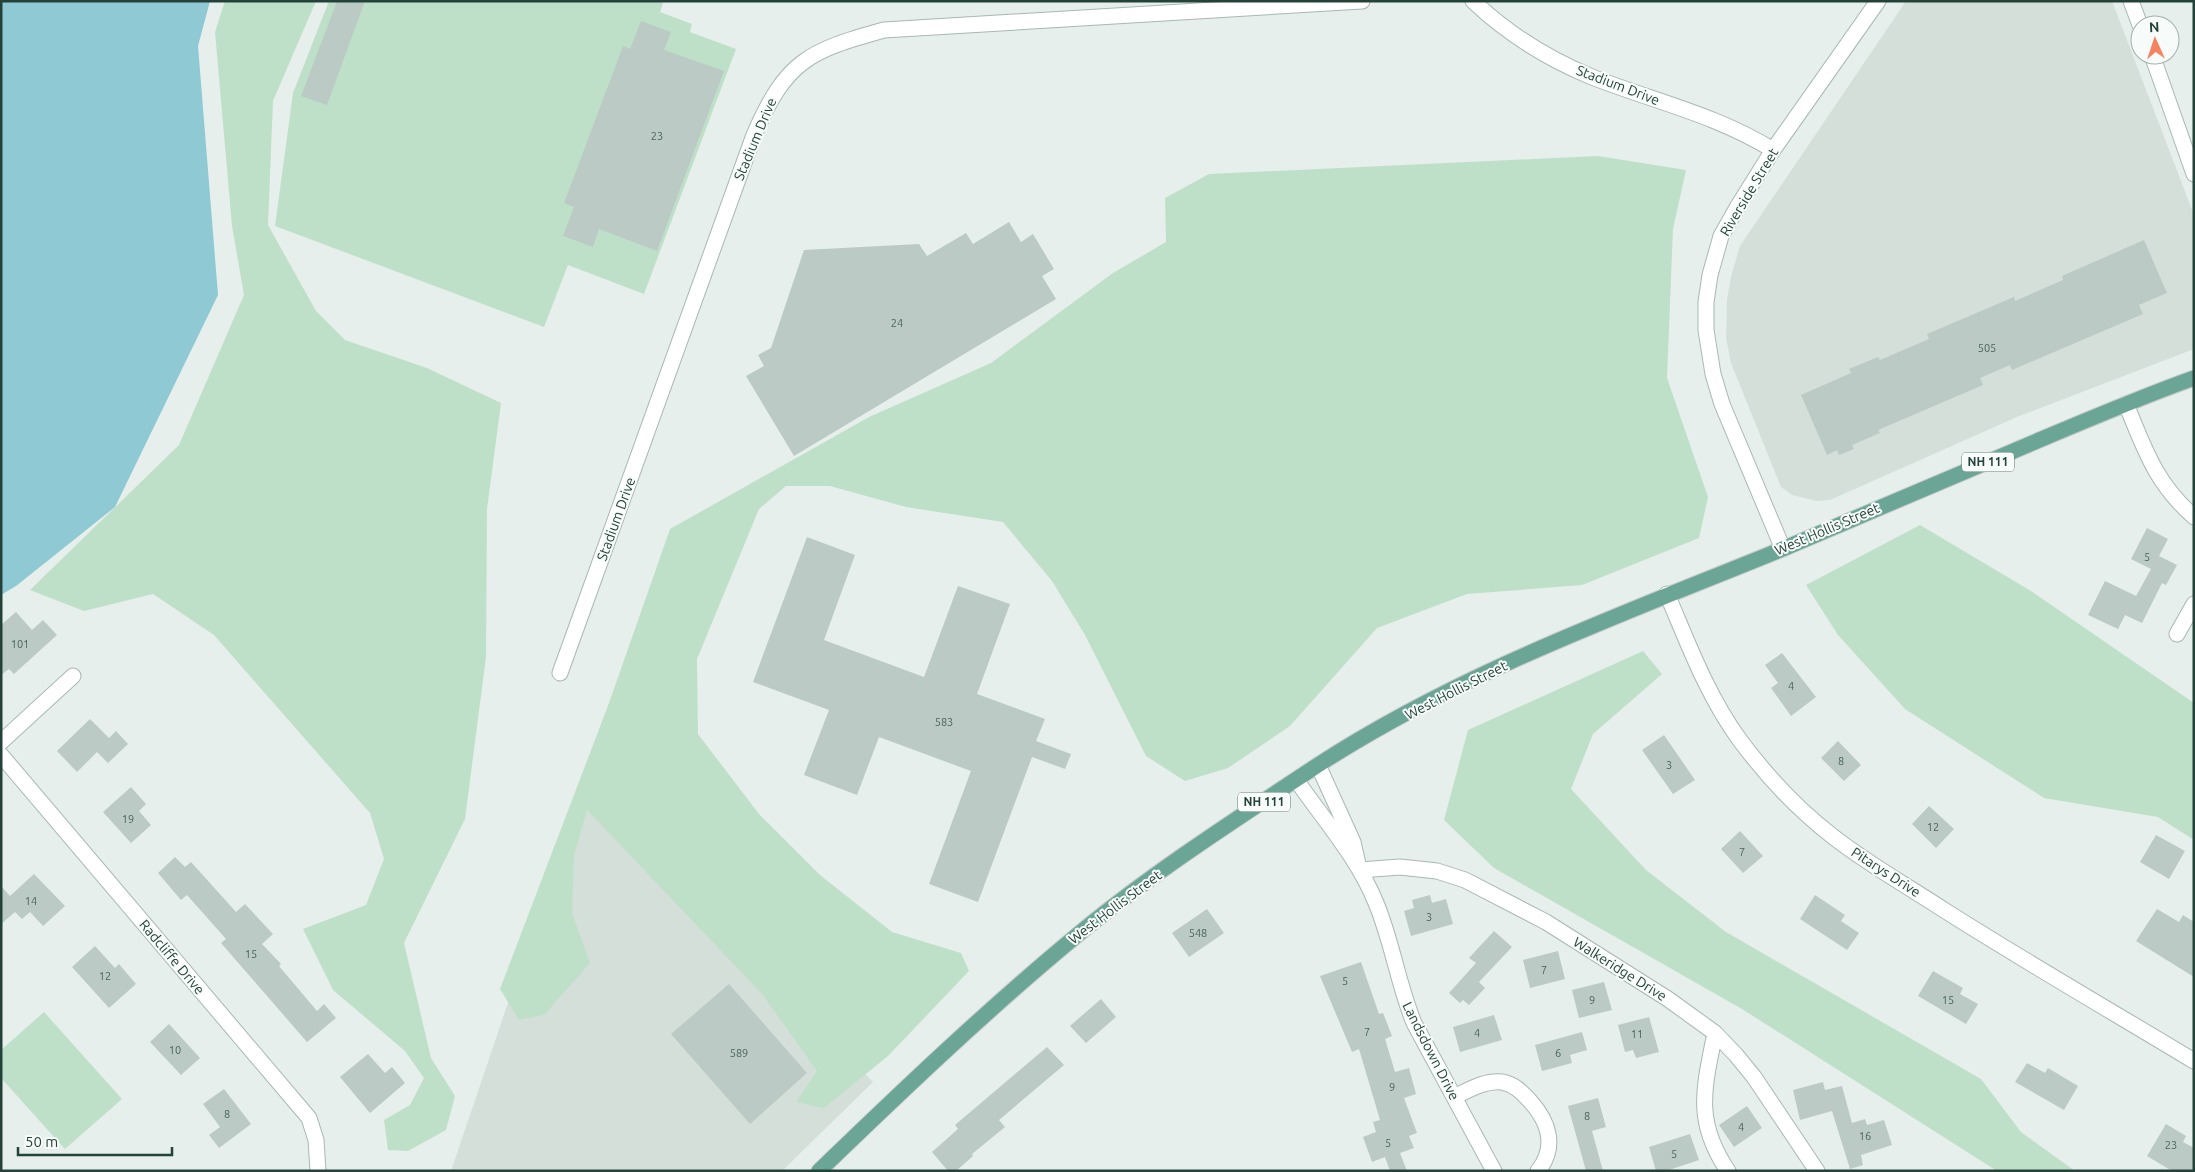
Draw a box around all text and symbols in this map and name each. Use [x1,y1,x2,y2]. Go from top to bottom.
north arrow [2130,15,2180,65]
text: N [2149,19,2160,35]
street label: Stadium Drive [1574,62,1662,108]
street label: Stadium Drive [730,95,780,183]
house number: 23 [651,130,663,142]
street label: Riverside Street [1716,145,1782,239]
house number: 24 [891,317,903,329]
house number: 505 [1978,342,1996,354]
road number: NH 111 [1962,452,2014,472]
street label: Stadium Drive [593,475,639,563]
street label: West Hollis Street [1772,500,1882,558]
house number: 5 [2144,551,2150,563]
house number: 101 [11,638,29,650]
street label: West Hollis Street [1402,657,1510,723]
house number: 4 [1788,680,1794,692]
house number: 583 [935,716,953,728]
house number: 8 [1838,755,1844,767]
house number: 3 [1666,759,1672,771]
road number: NH 111 [1238,792,1290,812]
house number: 19 [122,813,134,825]
house number: 12 [1927,821,1939,833]
street label: Pitarys Drive [1848,844,1924,900]
house number: 7 [1739,846,1745,858]
street label: West Hollis Street [1065,867,1165,947]
house number: 14 [25,895,37,907]
house number: 3 [1426,911,1432,923]
street label: Radcliffe Drive [136,916,208,998]
house number: 548 [1189,927,1207,939]
street label: Walkeridge Drive [1570,934,1670,1004]
house number: 15 [245,948,257,960]
house number: 7 [1541,964,1547,976]
house number: 12 [99,970,111,982]
house number: 5 [1342,975,1348,987]
house number: 9 [1589,994,1595,1006]
house number: 15 [1942,994,1954,1006]
street label: Landsdown Drive [1399,999,1463,1103]
house number: 7 [1364,1026,1370,1038]
house number: 4 [1474,1027,1480,1039]
house number: 11 [1631,1028,1643,1040]
house number: 10 [169,1044,181,1056]
house number: 589 [730,1047,748,1059]
house number: 6 [1555,1047,1561,1059]
house number: 9 [1389,1081,1395,1093]
house number: 8 [224,1108,230,1120]
house number: 8 [1584,1110,1590,1122]
house number: 4 [1738,1121,1744,1133]
scale bar [18,1124,171,1156]
house number: 16 [1859,1130,1871,1142]
text: 50 m [25,1133,58,1150]
house number: 5 [1385,1137,1391,1149]
house number: 23 [2165,1139,2177,1151]
house number: 5 [1671,1148,1677,1160]

